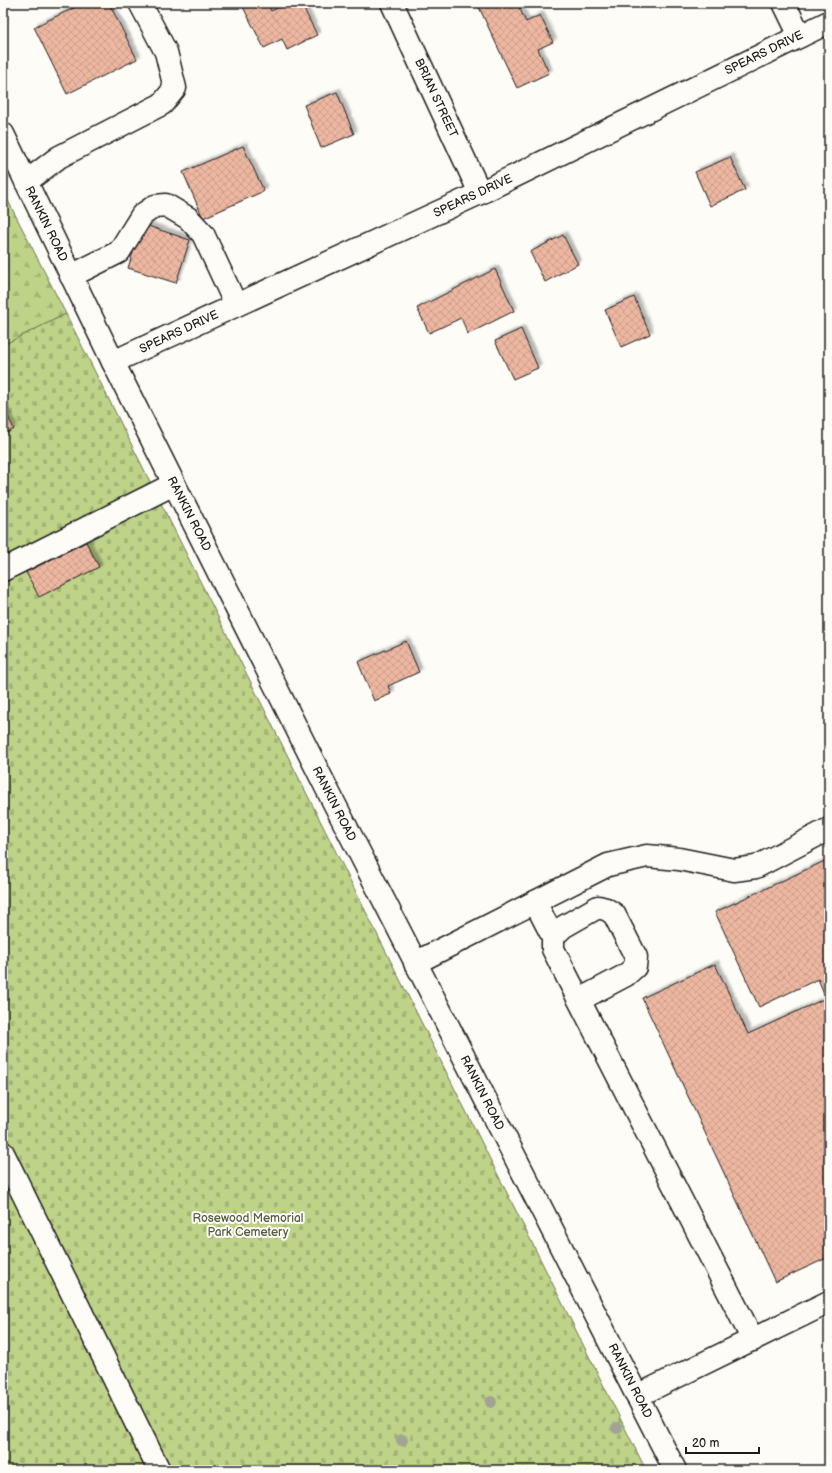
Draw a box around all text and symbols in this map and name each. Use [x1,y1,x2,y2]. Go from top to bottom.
street label: SPEARS DRIVE [722,27,806,78]
street label: BRIAN STREET [411,56,461,141]
street label: SPEARS DRIVE [431,171,515,221]
street label: RANKIN ROAD [21,184,71,264]
street label: SPEARS DRIVE [137,307,221,357]
street label: RANKIN ROAD [164,474,214,554]
street label: RANKIN ROAD [309,764,359,844]
street label: RANKIN ROAD [457,1053,507,1133]
park label: Rosewood Memorial Park Cemetery [193,1211,303,1240]
street label: RANKIN ROAD [605,1341,655,1421]
scale bar [686,1429,759,1455]
text: 20 m [692,1436,719,1451]

